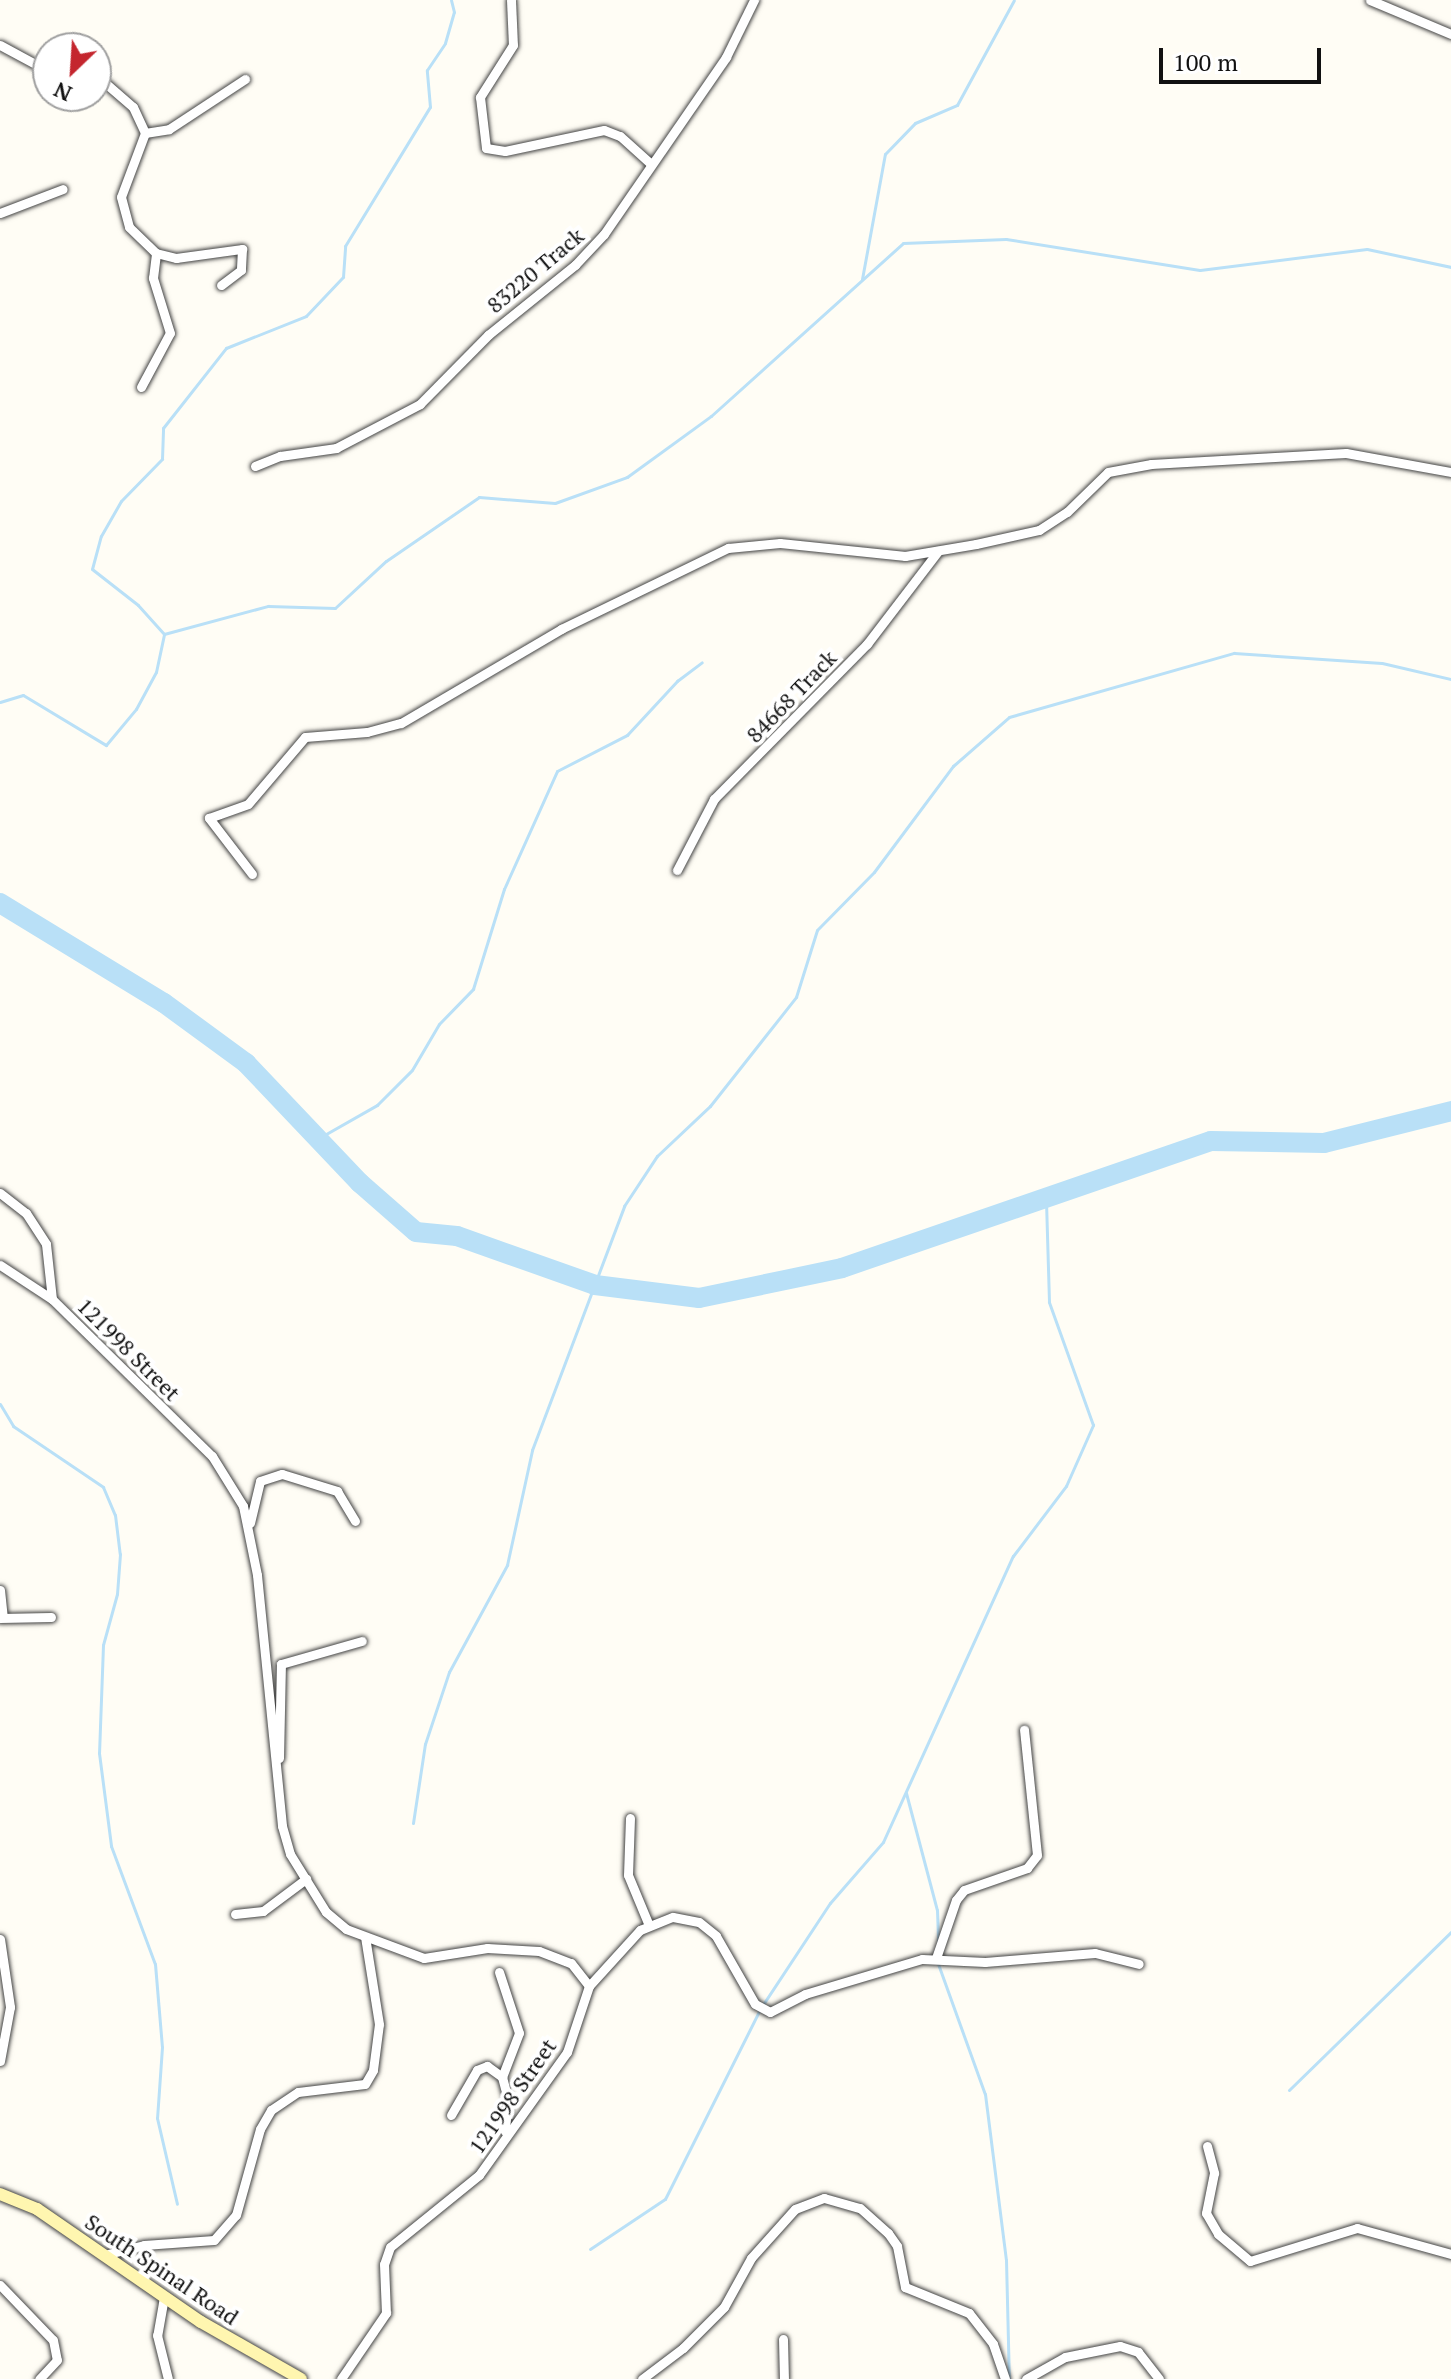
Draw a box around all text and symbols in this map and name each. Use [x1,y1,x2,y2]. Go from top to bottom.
north arrow [32,32,112,112]
scale bar [1163,32,1325,82]
text: 100 m [1173,46,1238,78]
text: N [49,76,76,109]
street label: 83220 Track [481,222,589,318]
street label: 84668 Track [740,644,842,748]
street label: 121998 Street [72,1292,186,1406]
street label: 121998 Street [463,2033,561,2159]
street label: South Spinal Road [80,2208,244,2330]

